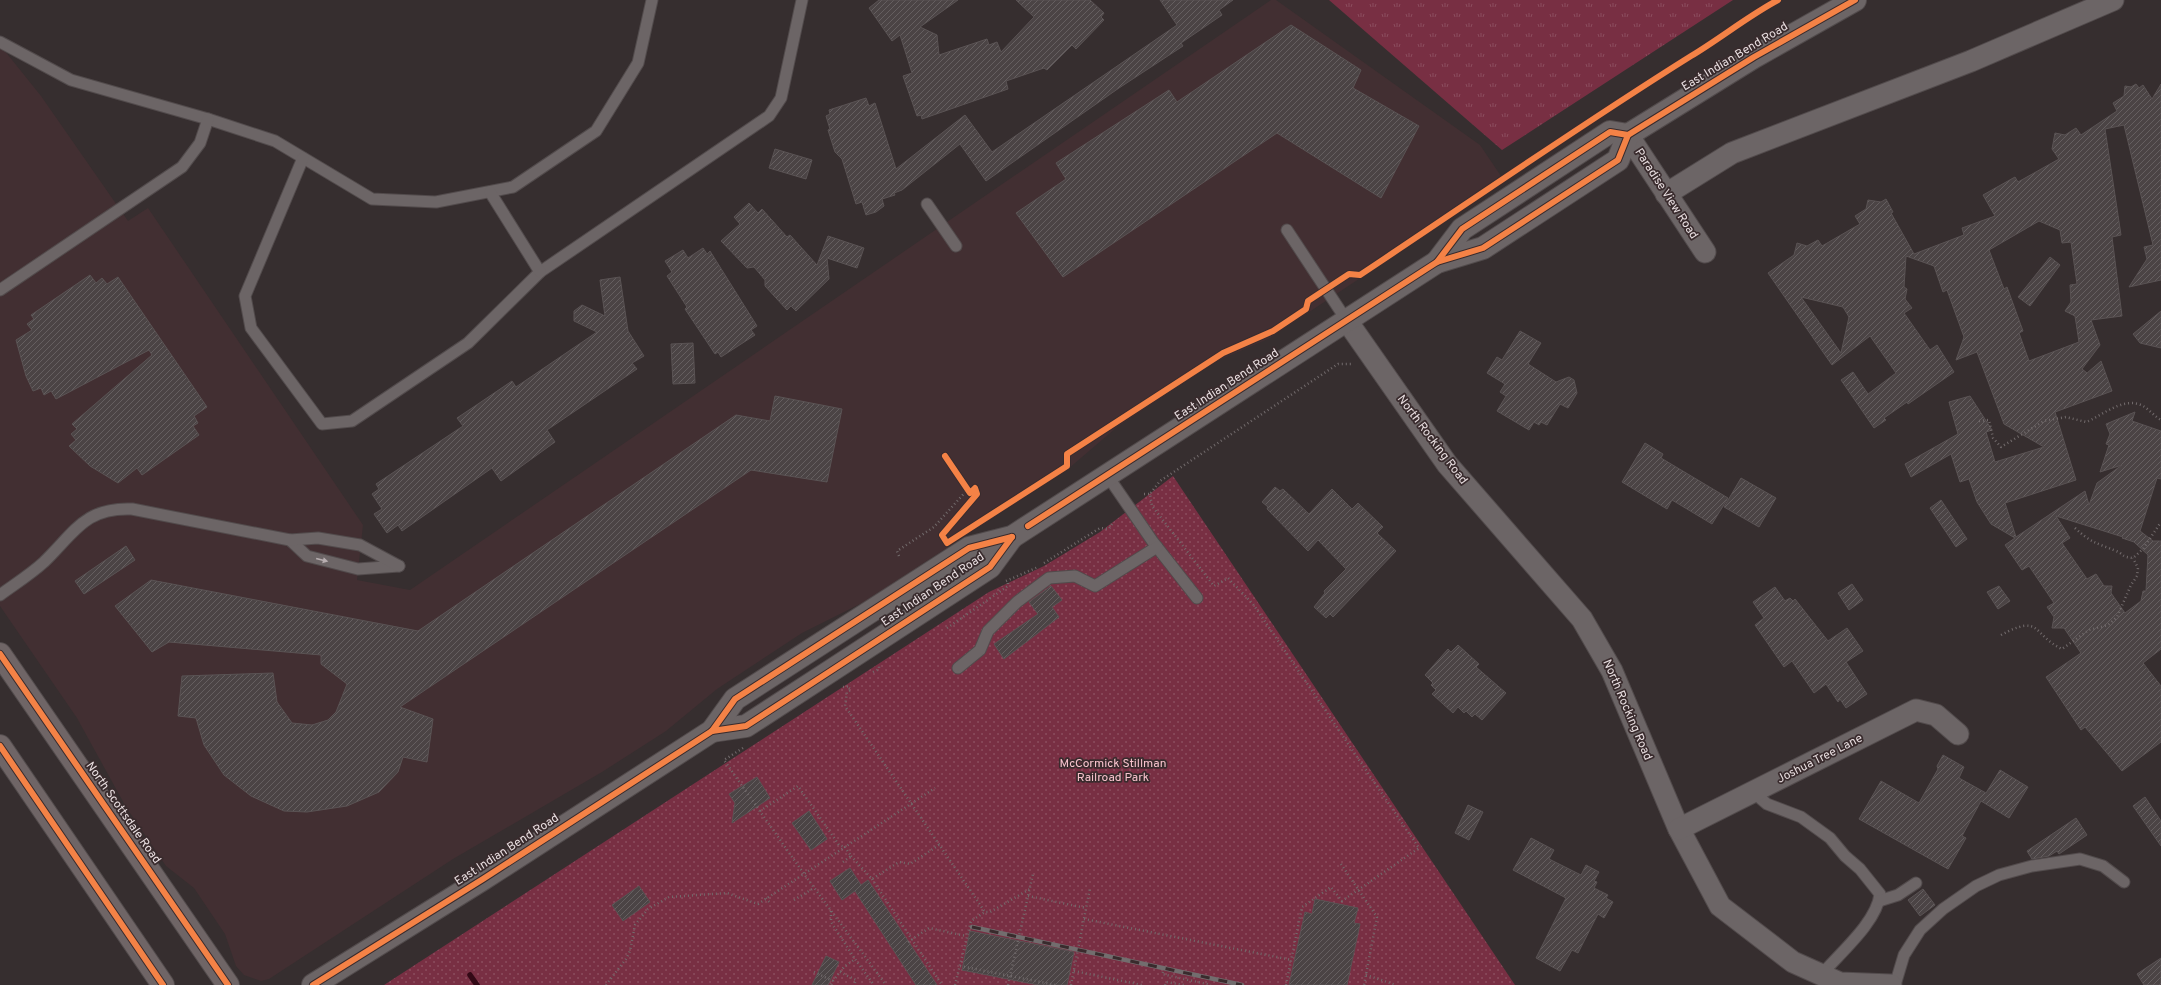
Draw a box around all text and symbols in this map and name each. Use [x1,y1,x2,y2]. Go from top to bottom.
street label: East Indian Bend Road [1679,19,1791,95]
street label: Paradise View Road [1631,146,1701,242]
street label: East Indian Bend Road [1172,345,1282,425]
street label: North Rocking Road [1393,392,1471,488]
street label: East Indian Bend Road [878,549,988,631]
one-way arrow [316,558,328,564]
street label: North Rocking Road [1599,657,1655,763]
street label: Joshua Tree Lane [1775,731,1865,787]
park label: McCormick Stillman Railroad Park [1059,756,1167,786]
street label: North Scottsdale Road [82,759,164,867]
street label: East Indian Bend Road [452,810,562,890]

